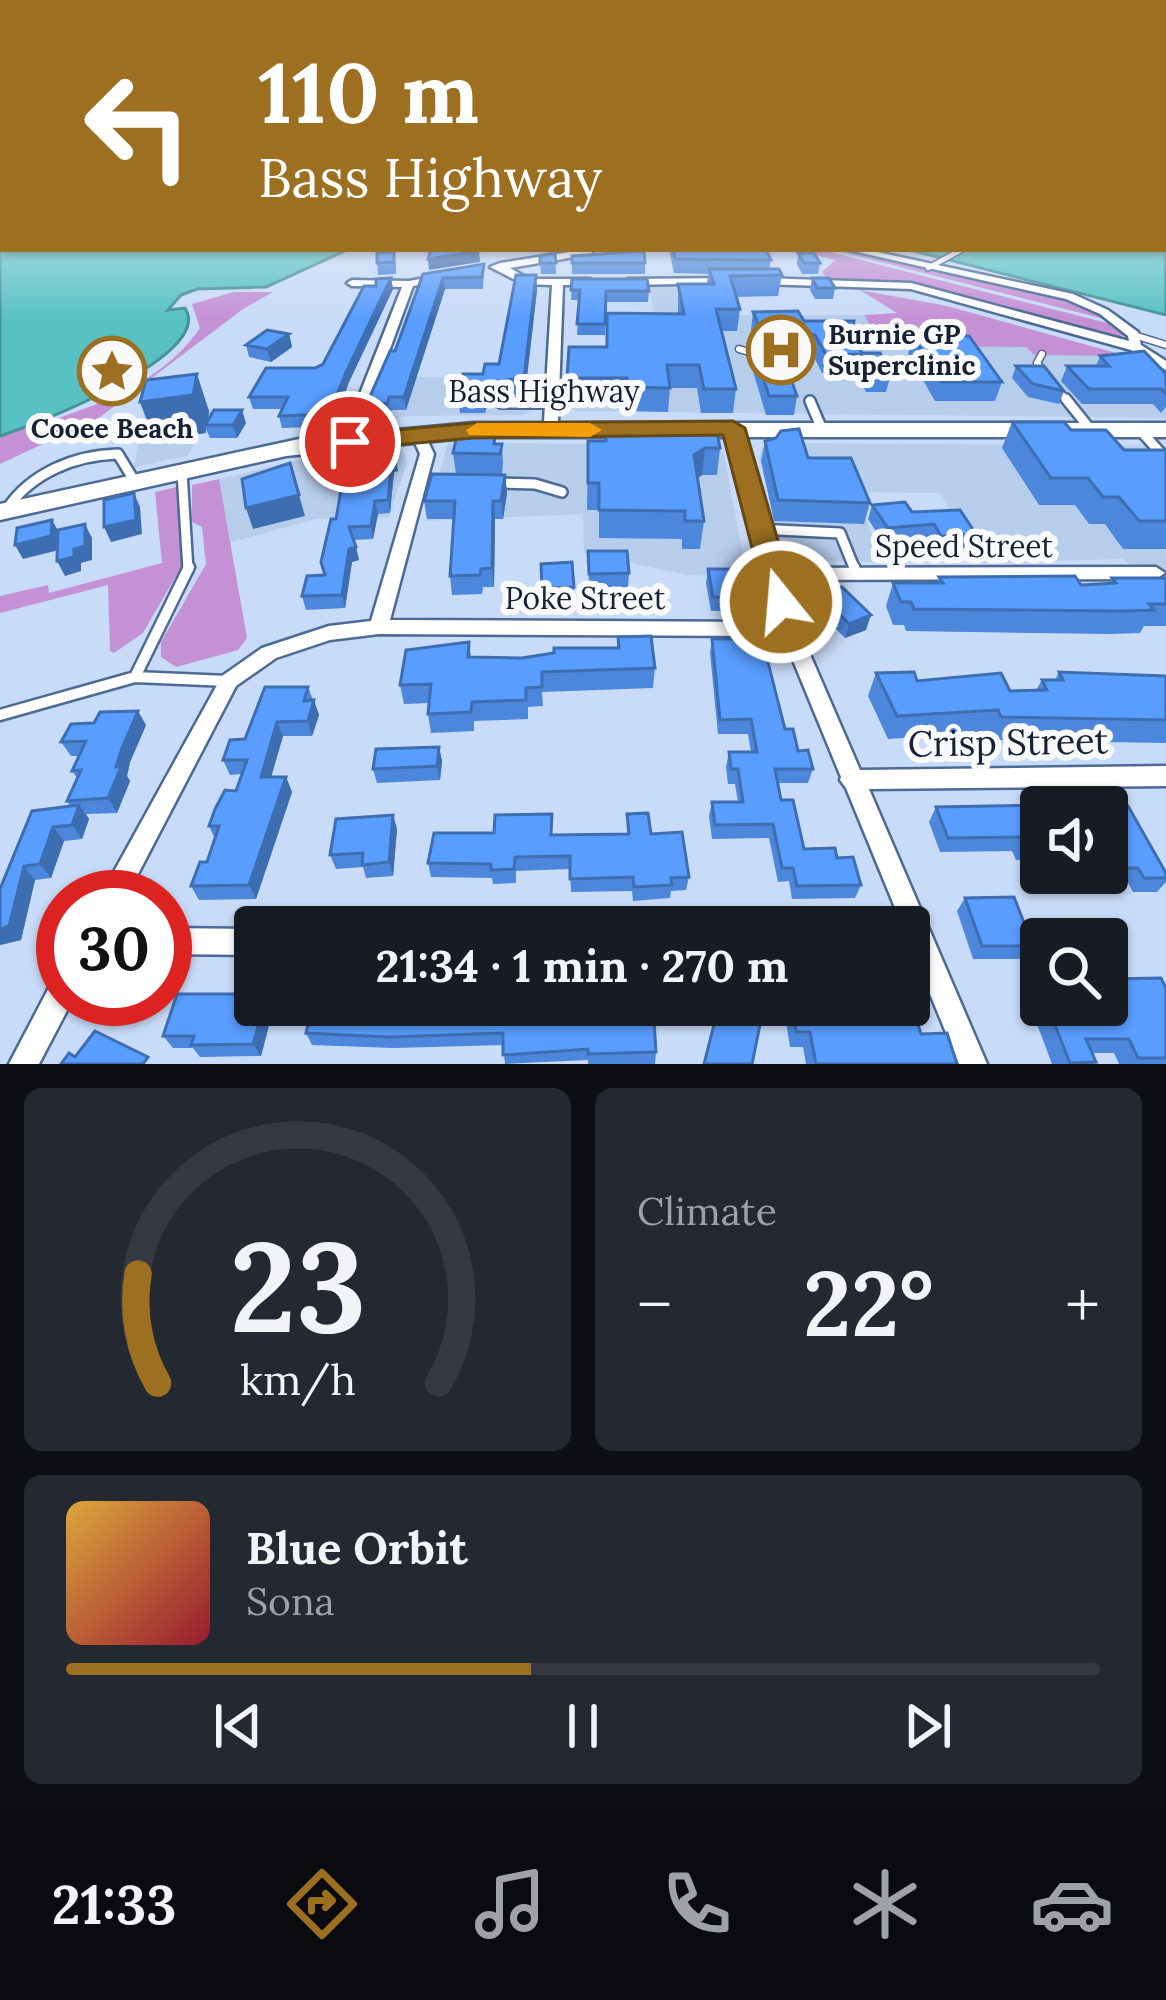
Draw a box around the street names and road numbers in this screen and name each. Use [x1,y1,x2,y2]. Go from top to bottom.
street label: Bass Highway [448,372,640,411]
street label: Speed Street [875,527,1053,565]
street label: Poke Street [505,579,666,617]
street label: Crisp Street [907,717,1109,767]

